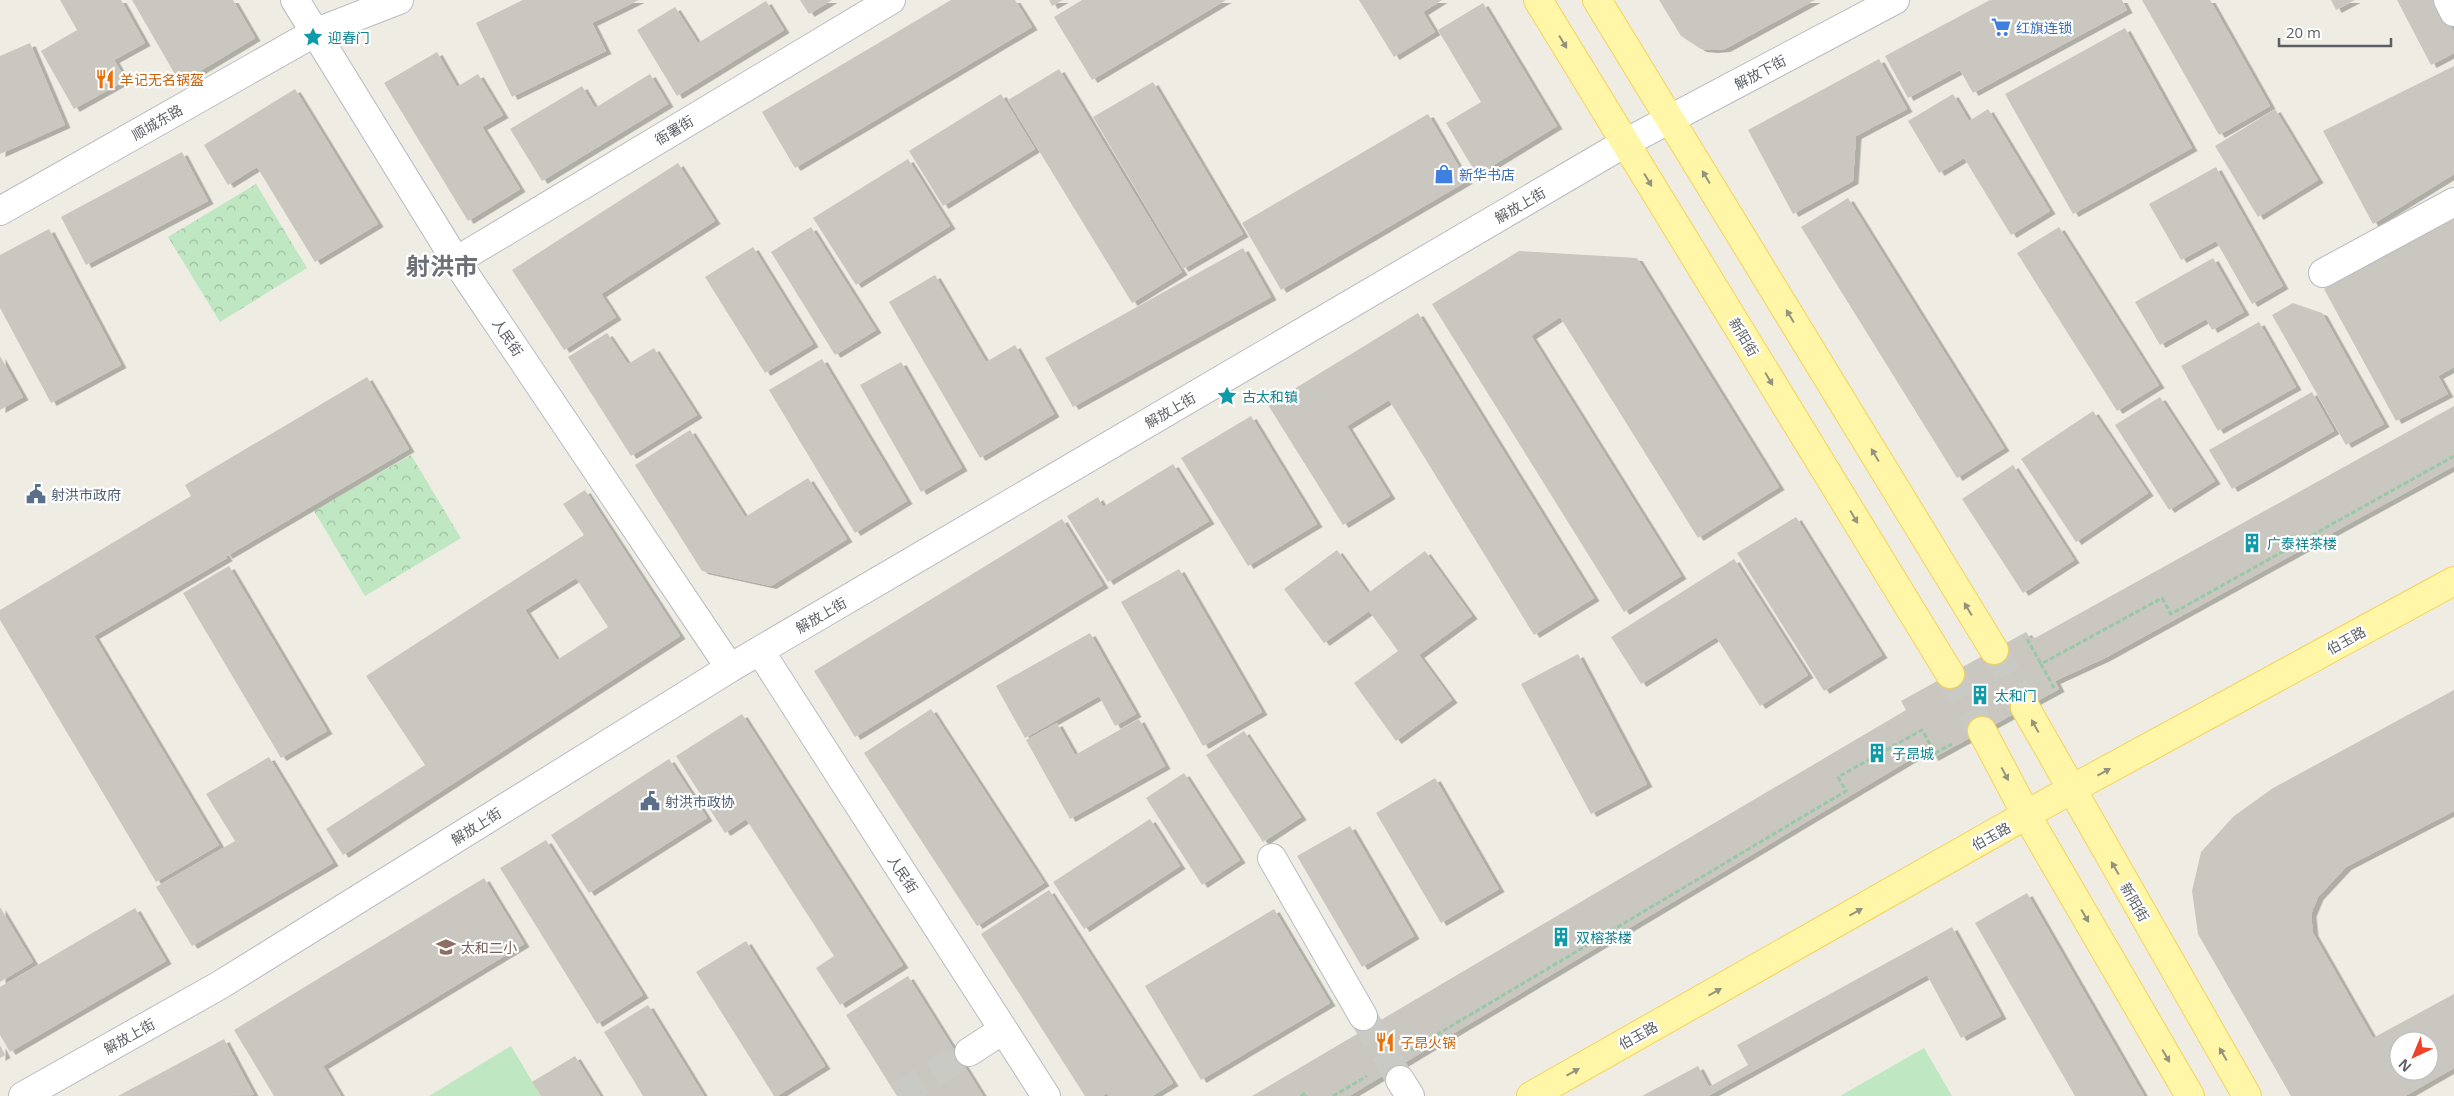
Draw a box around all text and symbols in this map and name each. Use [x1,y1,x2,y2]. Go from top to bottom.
scale bar [2279,15,2392,47]
supermarket icon: 红旗连锁 [1990,16,2012,38]
place label: 红旗连锁 [2016,18,2072,37]
text: 20 m [2286,22,2321,42]
place icon: 迎春门 [302,26,324,48]
place label: 迎春门 [328,28,370,47]
one-way arrow [1559,35,1568,48]
street label: 解放下街 [1731,50,1789,94]
restaurant icon: 羊记无名锅盔 [94,68,116,90]
place label: 羊记无名锅盔 [120,70,204,89]
street label: 顺城东路 [128,100,186,144]
street label: 衙署街 [651,111,697,149]
shop icon: 新华书店 [1433,163,1455,185]
place label: 新华书店 [1459,165,1515,184]
one-way arrow [1702,171,1711,184]
one-way arrow [1643,174,1652,187]
street label: 解放上街 [1491,183,1549,227]
district label: 射洪市 [406,249,478,282]
one-way arrow [1786,309,1795,322]
street label: 人民街 [488,314,528,360]
street label: 新阳街 [1725,314,1763,360]
one-way arrow [1765,372,1774,385]
place icon: 古太和镇 [1216,385,1238,407]
place label: 古太和镇 [1242,387,1298,406]
street label: 解放上街 [1141,388,1199,432]
one-way arrow [1870,448,1879,461]
public building icon: 射洪市政府 [25,483,47,505]
place label: 射洪市政府 [51,485,121,504]
one-way arrow [1850,511,1859,524]
building icon: 广泰祥茶楼 [2241,532,2263,554]
place label: 广泰祥茶楼 [2267,534,2337,553]
street label: 解放上街 [792,593,850,637]
one-way arrow [1964,602,1973,615]
street label: 伯玉路 [2323,622,2369,658]
building icon: 太和门 [1969,684,1991,706]
place label: 太和门 [1995,686,2037,705]
one-way arrow [2031,719,2040,733]
building icon: 子昂城 [1866,742,1888,764]
place label: 子昂城 [1892,744,1934,763]
one-way arrow [2001,767,2009,781]
one-way arrow [2098,767,2111,776]
public building icon: 射洪市政协 [639,790,661,812]
place label: 射洪市政协 [665,792,735,811]
street label: 解放上街 [447,803,505,849]
street label: 伯玉路 [1968,818,2014,854]
street label: 人民街 [884,851,922,897]
one-way arrow [2111,860,2119,875]
street label: 新阳街 [2116,879,2154,925]
one-way arrow [1849,908,1864,916]
one-way arrow [2080,909,2089,922]
building icon: 双榕茶楼 [1550,926,1572,948]
place label: 双榕茶楼 [1576,928,1632,947]
school or university icon: 太和二小 [435,936,457,958]
place label: 太和二小 [461,938,517,957]
one-way arrow [1707,988,1722,996]
street label: 解放上街 [100,1014,158,1058]
street label: 伯玉路 [1615,1017,1661,1053]
restaurant icon: 子昂火锅 [1374,1031,1396,1053]
north arrow [2389,1031,2439,1081]
place label: 子昂火锅 [1400,1033,1456,1052]
one-way arrow [2218,1047,2227,1060]
one-way arrow [2162,1049,2171,1063]
text: N [2394,1055,2415,1077]
one-way arrow [1566,1068,1581,1076]

